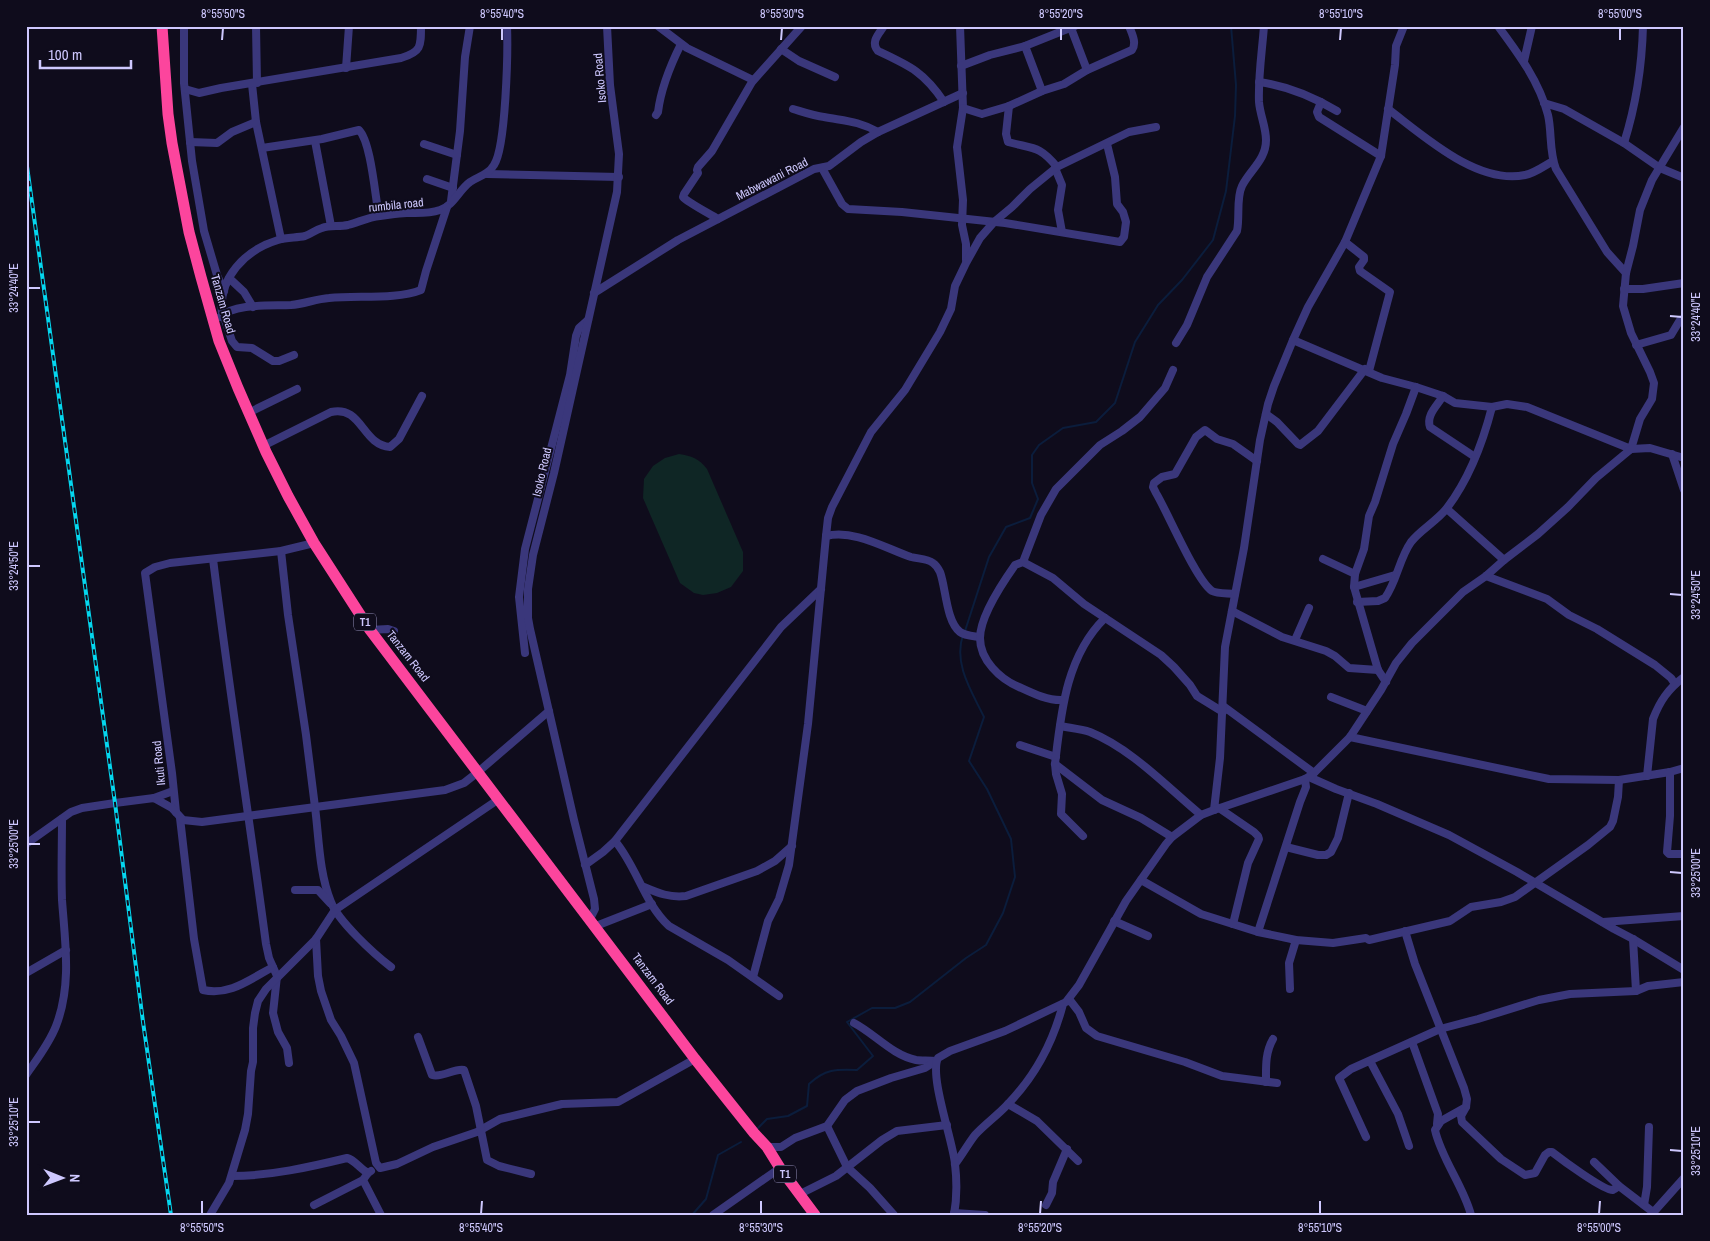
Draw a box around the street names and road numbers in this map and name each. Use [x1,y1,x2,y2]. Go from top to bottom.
street label: Isoko Road [590,53,610,103]
street label: Mabwawani Road [733,154,811,204]
street label: rumbila road [368,194,424,216]
street label: Tanzam Road [207,273,239,335]
street label: Isoko Road [529,446,555,498]
road number: T1 [354,614,376,630]
street label: Tanzam Road [383,627,433,685]
street label: Ikuti Road [149,740,169,786]
street label: Tanzam Road [628,950,678,1008]
road number: T1 [774,1166,796,1182]

